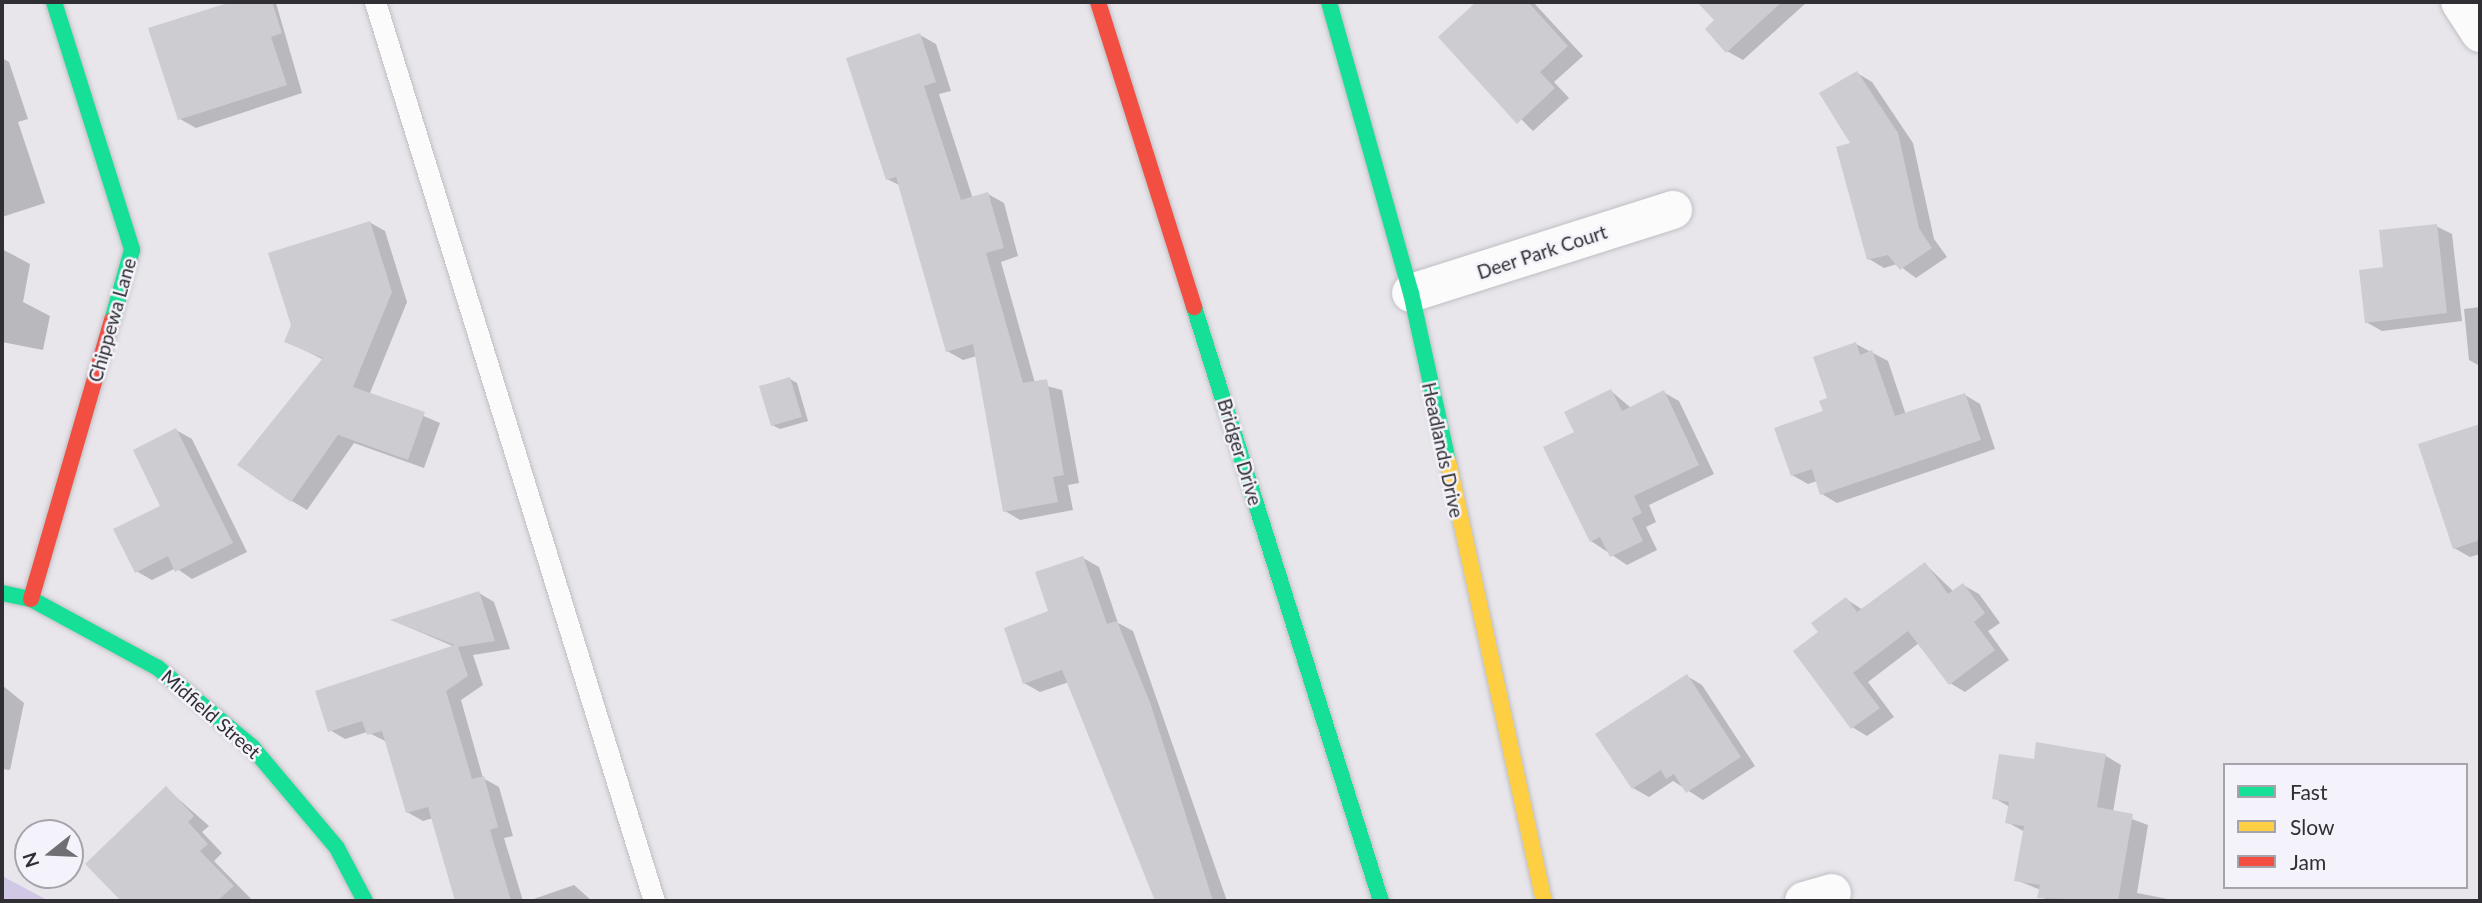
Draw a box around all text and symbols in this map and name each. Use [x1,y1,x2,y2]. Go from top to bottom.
street label: Deer Park Court [1474,220,1610,284]
street label: Chippewa Lane [83,255,141,385]
street label: Headlands Drive [1418,380,1468,520]
street label: Bridger Drive [1213,396,1267,508]
street label: Midfield Street [157,665,265,763]
legend [2223,763,2468,889]
text: Fast [2290,779,2327,804]
text: Slow [2290,814,2334,839]
north arrow [14,819,84,889]
text: Jam [2290,849,2326,874]
text: N [17,850,44,871]

